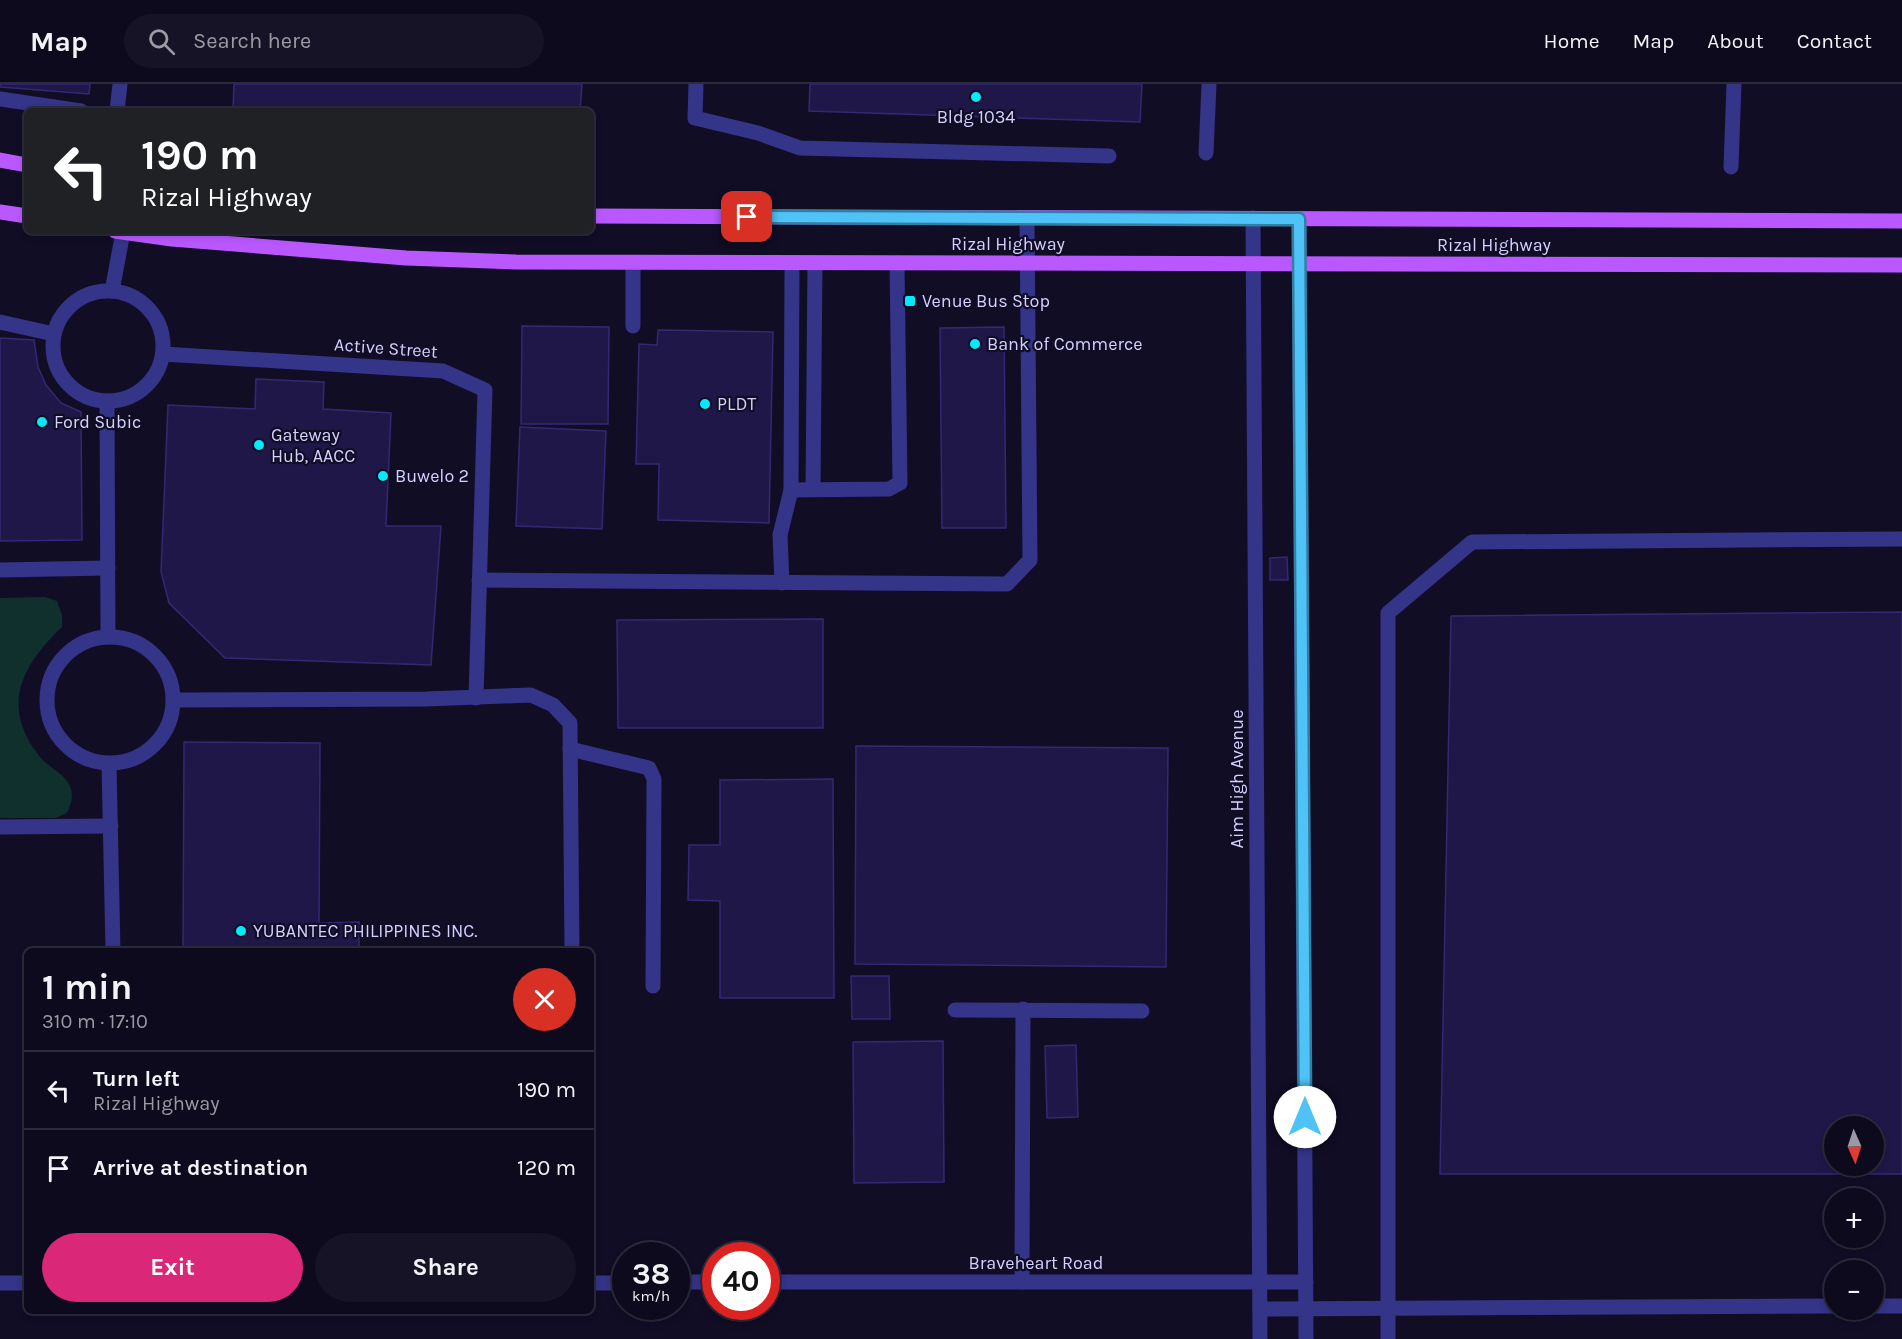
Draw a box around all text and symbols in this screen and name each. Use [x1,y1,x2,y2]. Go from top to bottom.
search box [124,14,544,68]
text: Map [30,25,88,58]
icon: search [145,25,178,58]
text: Search here [193,28,311,54]
text: Home [1544,29,1600,53]
text: Map [1633,29,1674,53]
text: About [1707,29,1764,53]
text: Contact [1797,29,1872,53]
marker: Bldg 1034 [969,90,983,104]
place label: Bldg 1034 [937,106,1015,128]
text: 190 m [141,130,259,180]
icon: left [42,132,120,210]
text: Rizal Highway [141,181,312,213]
pin [721,191,772,242]
icon: arrive [730,200,763,233]
street label: Rizal Highway [951,233,1066,255]
street label: Rizal Highway [1437,234,1552,256]
place label: Venue Bus Stop [922,290,1050,312]
marker: Venue Bus Stop [903,294,917,308]
street label: Active Street [333,333,439,363]
place label: Bank of Commerce [987,333,1143,355]
marker: Bank of Commerce [968,337,982,351]
place label: PLDT [717,393,756,415]
marker: PLDT [698,397,712,411]
place label: Ford Subic [54,411,141,433]
marker: Ford Subic [35,415,49,429]
place label: Gateway Hub, AACC [271,424,355,467]
marker: Gateway Hub, AACC [252,438,266,452]
place label: Buwelo 2 [395,465,469,487]
marker: Buwelo 2 [376,469,390,483]
street label: Aim High Avenue [1226,710,1248,848]
place label: YUBANTEC PHILIPPINES INC. [253,920,478,942]
marker: YUBANTEC PHILIPPINES INC. [234,924,248,938]
text: 1 min [42,966,132,1008]
button: close [513,968,576,1031]
text: 310 m · 17:10 [42,1010,148,1033]
text: Turn left [93,1066,180,1092]
icon: left [42,1074,75,1107]
text: 190 m [517,1077,576,1103]
position arrow [1273,1085,1337,1149]
text: Rizal Highway [93,1092,220,1115]
north arrow [1824,1116,1884,1176]
map controls [1824,1116,1884,1320]
icon: arrive [42,1152,75,1185]
text: Arrive at destination [93,1155,308,1181]
text: 120 m [517,1155,576,1181]
button: + [1824,1188,1884,1248]
button: Exit [42,1233,303,1302]
button: Share [315,1233,576,1302]
speed limit sign: 40 [702,1242,780,1320]
street label: Braveheart Road [969,1252,1103,1274]
text: 38 [632,1256,670,1292]
button: − [1824,1260,1884,1320]
text: km/h [632,1287,670,1305]

